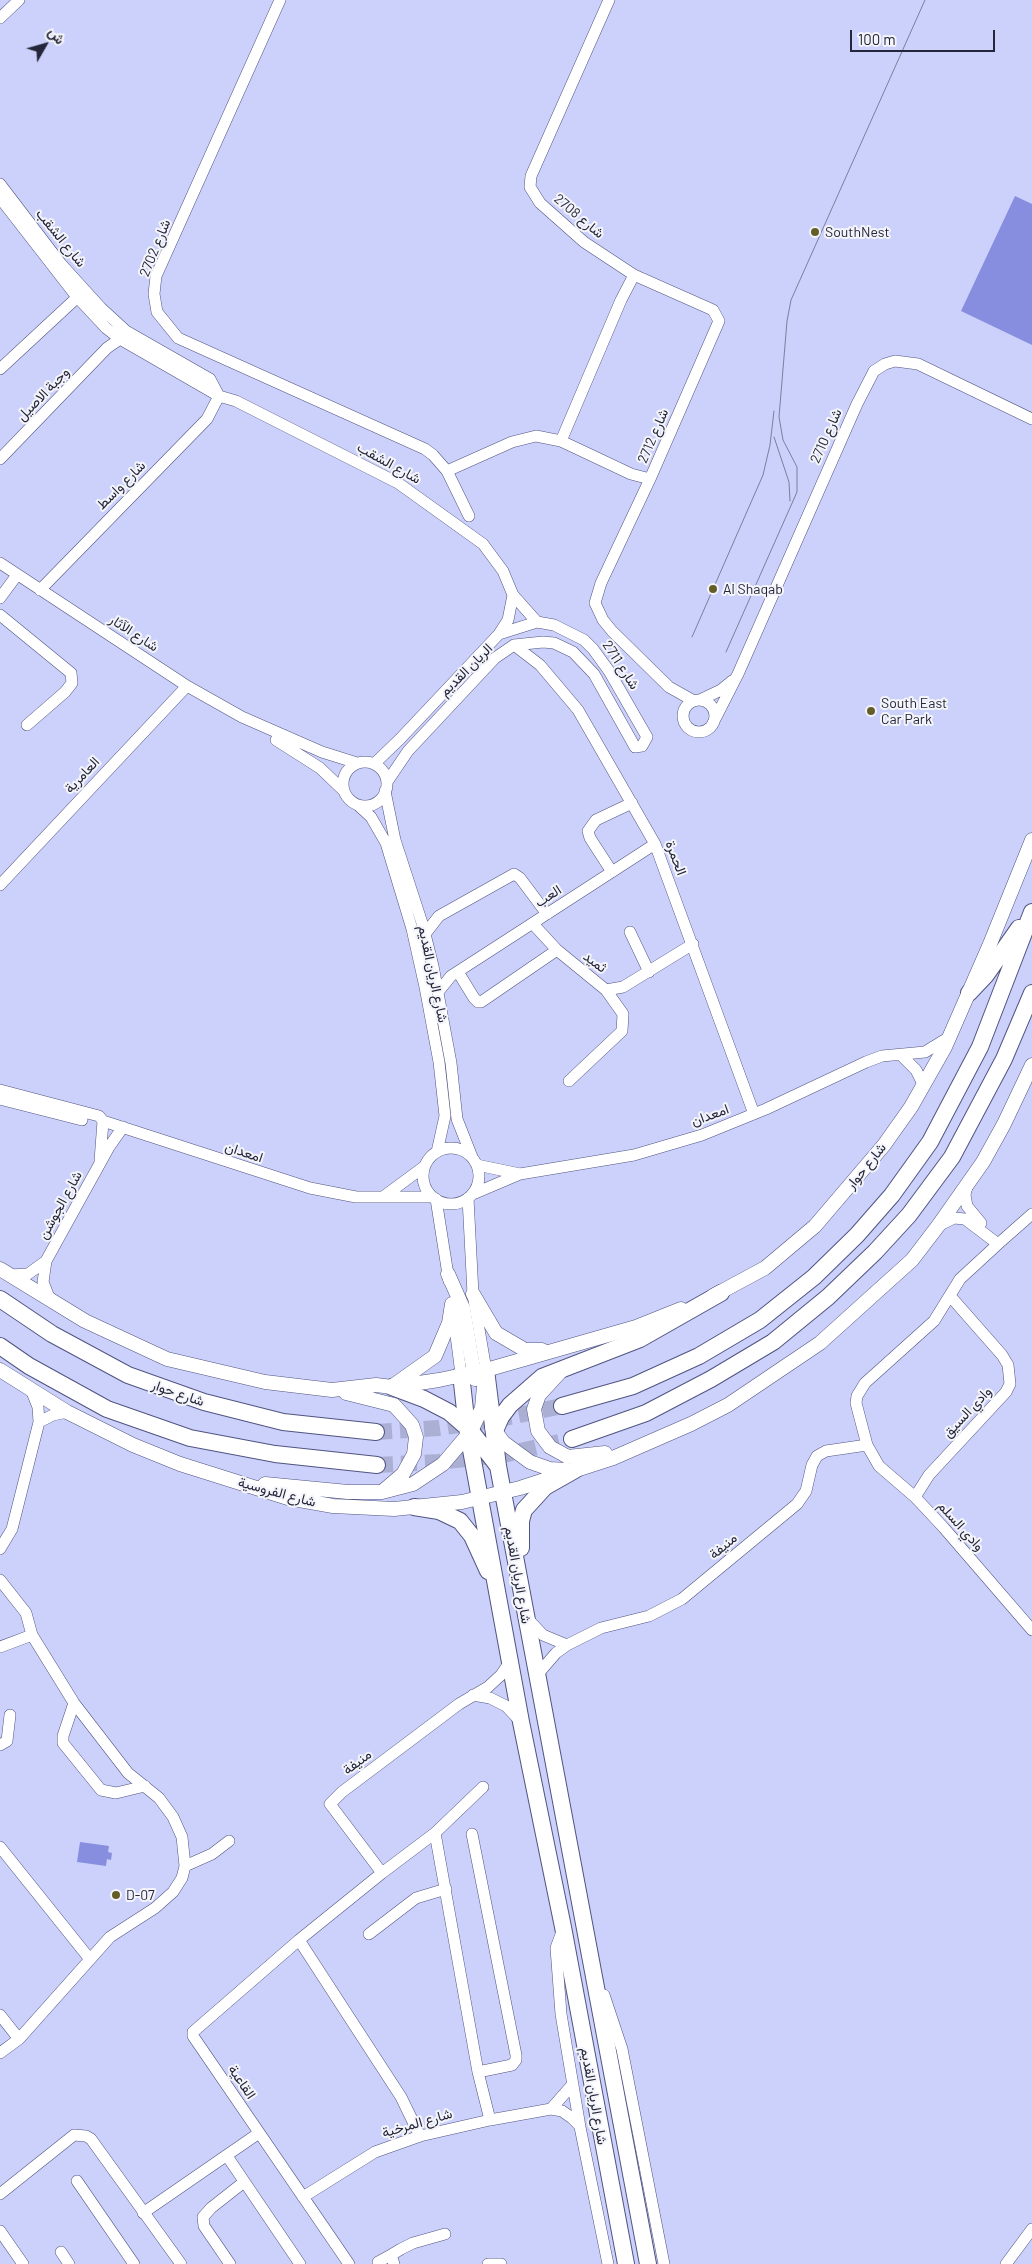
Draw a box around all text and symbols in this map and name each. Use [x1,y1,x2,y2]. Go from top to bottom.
north arrow [20,20,70,70]
scale bar [852,20,997,52]
text: ش [45,24,69,47]
text: 100 m [858,30,896,48]
street label: شارع 2708 [551,190,607,242]
street label: شارع الشقب [32,206,90,270]
street label: شارع 2702 [136,217,174,279]
place label: SouthNest [825,224,890,240]
marker: SouthNest [809,226,821,238]
street label: وجبة الاصيل [13,364,73,424]
street label: شارع 2712 [634,406,672,466]
street label: شارع 2710 [807,406,845,466]
street label: شارع الشقب [354,439,424,487]
street label: شارع واسط [93,457,149,513]
place label: Al Shaqab [723,581,783,597]
marker: Al Shaqab [707,583,719,595]
street label: شارع الآثار [106,611,162,655]
street label: شارع 2711 [599,637,643,693]
street label: الريان القديم [436,640,496,700]
place label: South East Car Park [881,695,947,728]
marker: South East Car Park [865,705,877,717]
street label: العامرية [61,753,103,797]
street label: الحمرة [662,838,690,878]
street label: العب [532,881,564,911]
street label: شارع الريان القديم [415,924,451,1024]
street label: ثميد [580,948,610,976]
street label: امعدان [689,1100,731,1130]
street label: امعدان [223,1138,265,1166]
street label: شارع حوار [842,1139,890,1193]
street label: شارع الجوشن [34,1168,86,1242]
street label: شارع حوار [149,1376,207,1410]
street label: وادي السيق [939,1383,995,1441]
street label: شارع الفروسية [236,1474,318,1510]
street label: وادي السلم [934,1498,988,1554]
street label: شارع الريان القديم [501,1525,535,1625]
street label: منيفة [706,1529,740,1563]
street label: منيفة [339,1746,375,1778]
place label: D-07 [126,1887,155,1903]
marker: D-07 [110,1889,122,1901]
street label: شارع الريان القديم [577,2046,611,2146]
street label: القاعية [225,2062,259,2102]
street label: شارع المرخية [380,2105,454,2141]

